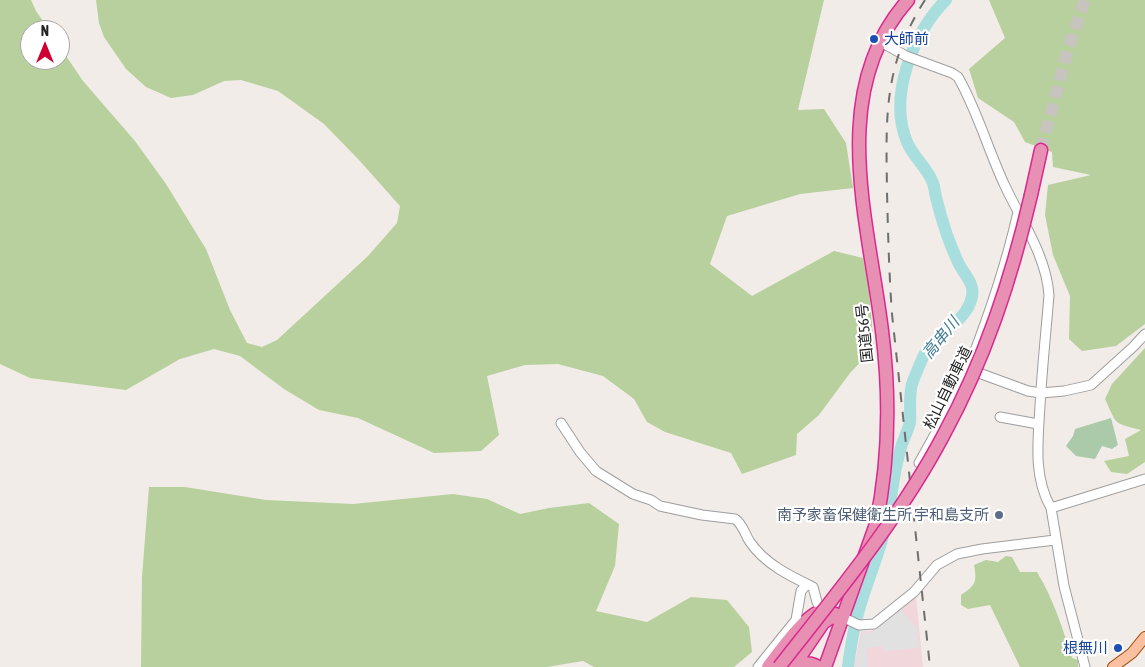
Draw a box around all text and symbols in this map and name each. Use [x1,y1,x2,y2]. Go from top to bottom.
north arrow [20,20,70,70]
text: N [41,23,49,39]
place label: 大師前 [884,30,929,48]
marker: 大師前 [868,33,880,45]
street label: 国道56号 [853,303,877,363]
water label: 高串川 [918,313,964,363]
street label: 松山自動車道 [920,344,976,432]
place label: 南予家畜保健衛生所 宇和島支所 [777,506,989,524]
marker: 南予家畜保健衛生所 宇和島支所 [993,509,1005,521]
place label: 根無川 [1063,639,1108,657]
marker: 根無川 [1112,642,1124,654]

